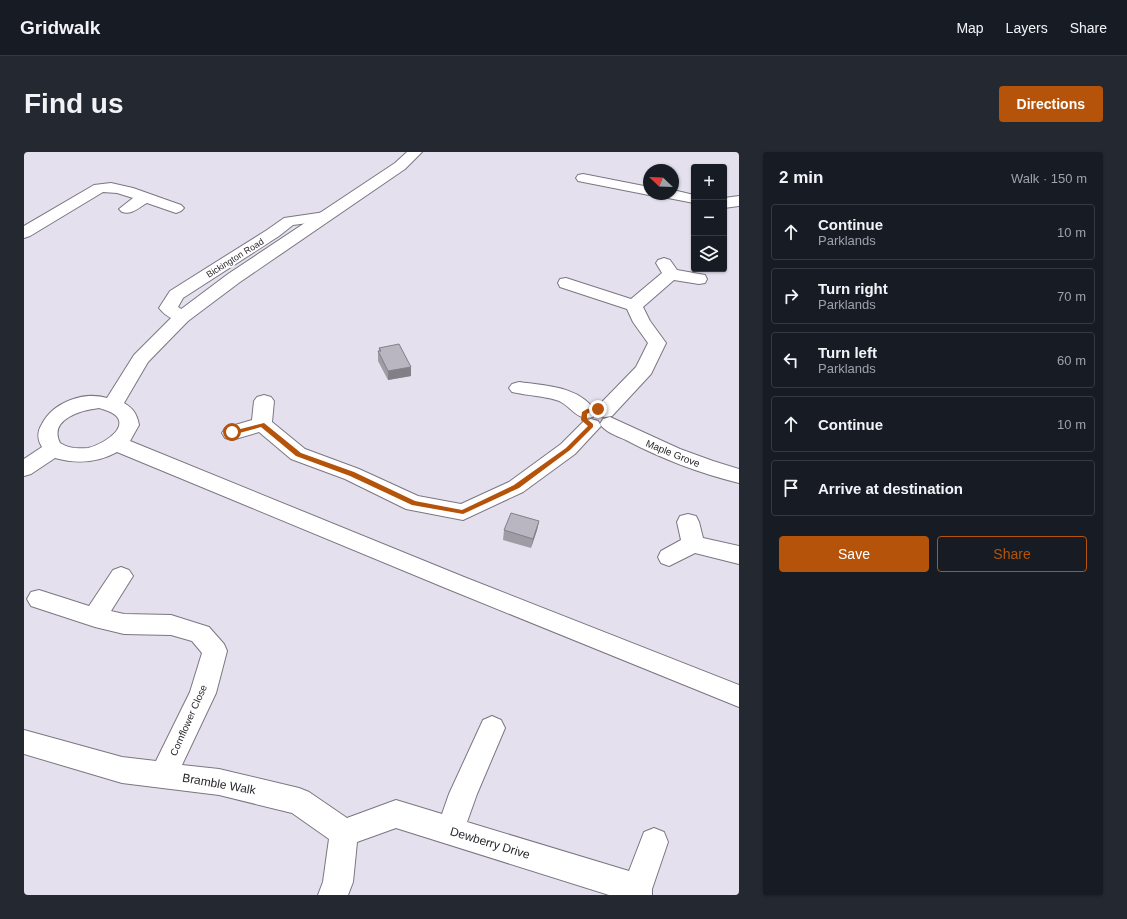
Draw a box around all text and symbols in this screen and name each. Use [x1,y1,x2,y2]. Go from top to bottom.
text: Gridwalk [20,17,100,38]
text: Map [956,20,984,36]
text: Layers [1006,20,1048,36]
text: Share [1070,20,1107,36]
button: Directions [999,86,1103,122]
text: Find us [24,88,124,119]
north arrow [643,164,679,200]
map controls [691,164,727,272]
button: + [691,164,727,200]
text: 2 min [779,168,823,187]
text: Walk · 150 m [1011,171,1087,186]
button: − [691,200,727,236]
text: Continue [818,216,883,233]
icon: ahead [780,221,802,243]
text: 10 m [1057,225,1086,240]
text: Parklands [818,233,876,248]
street label: Bickington Road [205,236,265,280]
button: layers [691,236,727,272]
text: Turn right [818,280,888,297]
icon: right [780,285,802,307]
text: 70 m [1057,289,1086,304]
text: Parklands [818,297,876,312]
text: Turn left [818,344,877,361]
icon: left [780,349,802,371]
text: 60 m [1057,353,1086,368]
text: Parklands [818,361,876,376]
route end [589,400,607,418]
icon: ahead [780,413,802,435]
text: Continue [818,416,883,433]
text: 10 m [1057,417,1086,432]
route start [223,423,241,441]
street label: Maple Grove [644,438,702,469]
icon: arrive [780,477,802,499]
text: Arrive at destination [818,480,963,497]
button: Save [779,536,929,572]
button: Share [937,536,1087,572]
street label: Cornflower Close [168,683,209,757]
street label: Bramble Walk [181,771,258,798]
street label: Dewberry Drive [448,824,532,862]

